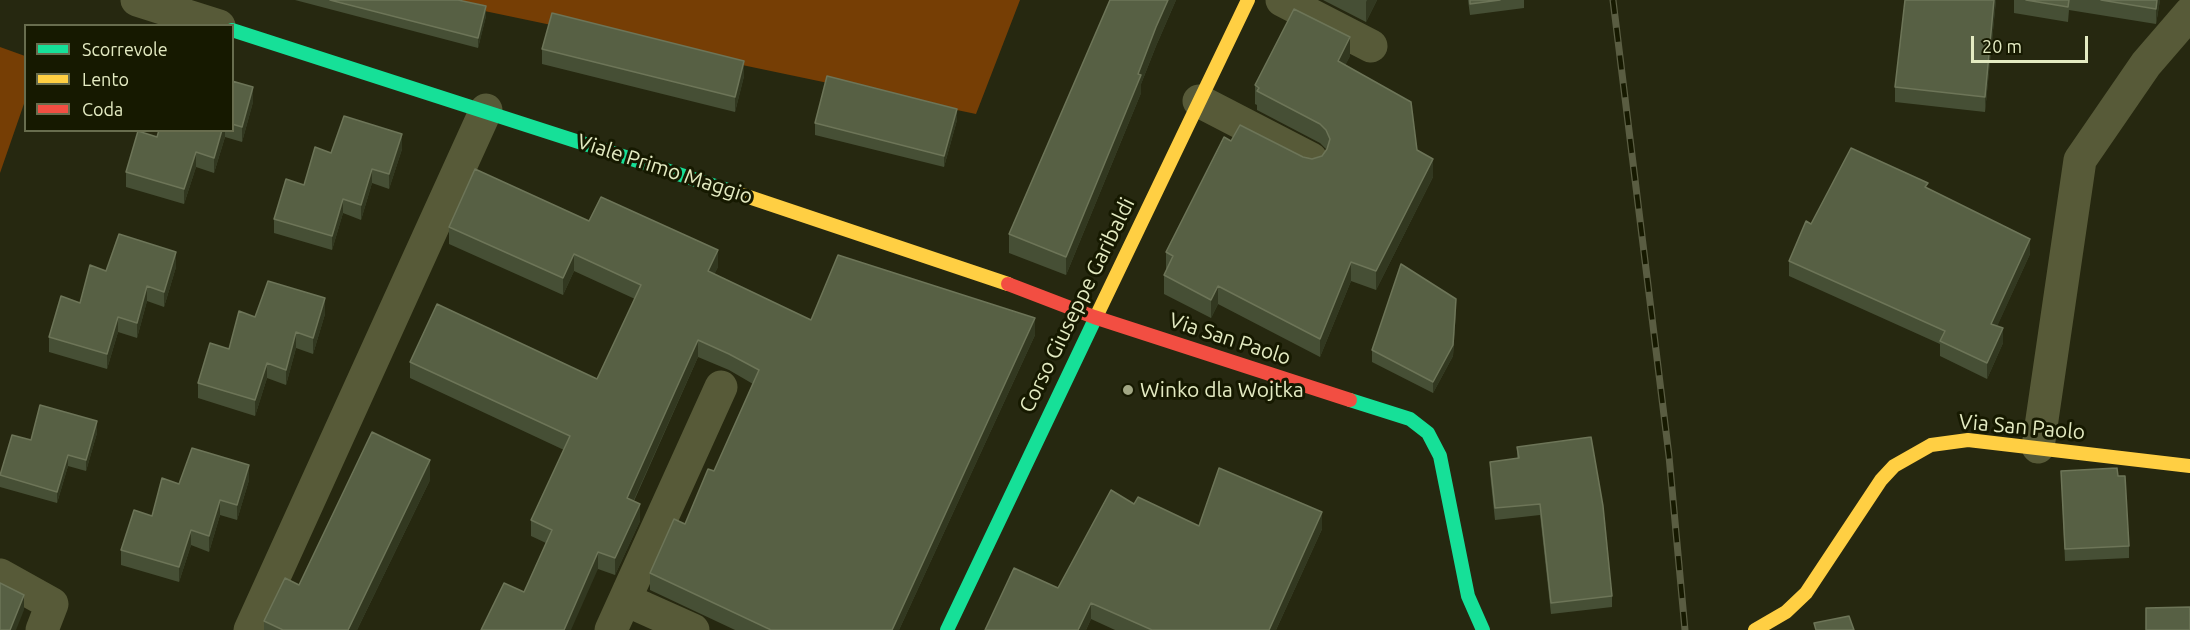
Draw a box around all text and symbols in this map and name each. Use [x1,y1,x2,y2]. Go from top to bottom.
legend [24,24,234,132]
scale bar [1974,24,2091,62]
text: 20 m [1982,36,2022,56]
text: Scorrevole [82,39,168,59]
text: Lento [82,69,129,89]
text: Coda [82,99,123,119]
street label: Viale Primo Maggio [574,129,756,209]
street label: Corso Giuseppe Garibaldi [1014,194,1140,416]
street label: Via San Paolo [1166,307,1294,371]
place label: Winko dla Wojtka [1140,377,1304,403]
marker: Winko dla Wojtka [1121,383,1135,397]
street label: Via San Paolo [1958,409,2086,445]

